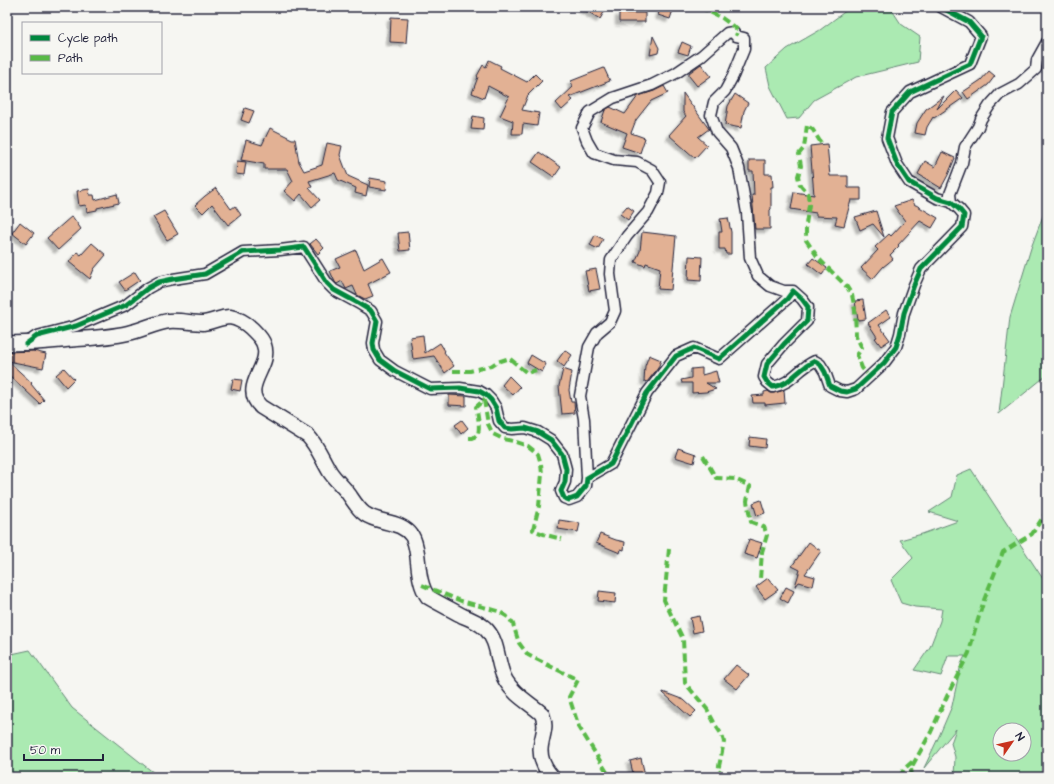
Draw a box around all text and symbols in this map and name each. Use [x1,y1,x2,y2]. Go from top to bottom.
legend [22,22,162,74]
text: Cycle path [58,30,117,48]
text: Path [58,50,83,67]
north arrow [992,722,1032,762]
text: N [1012,730,1028,744]
scale bar [24,736,103,762]
text: 50 m [30,742,61,759]

